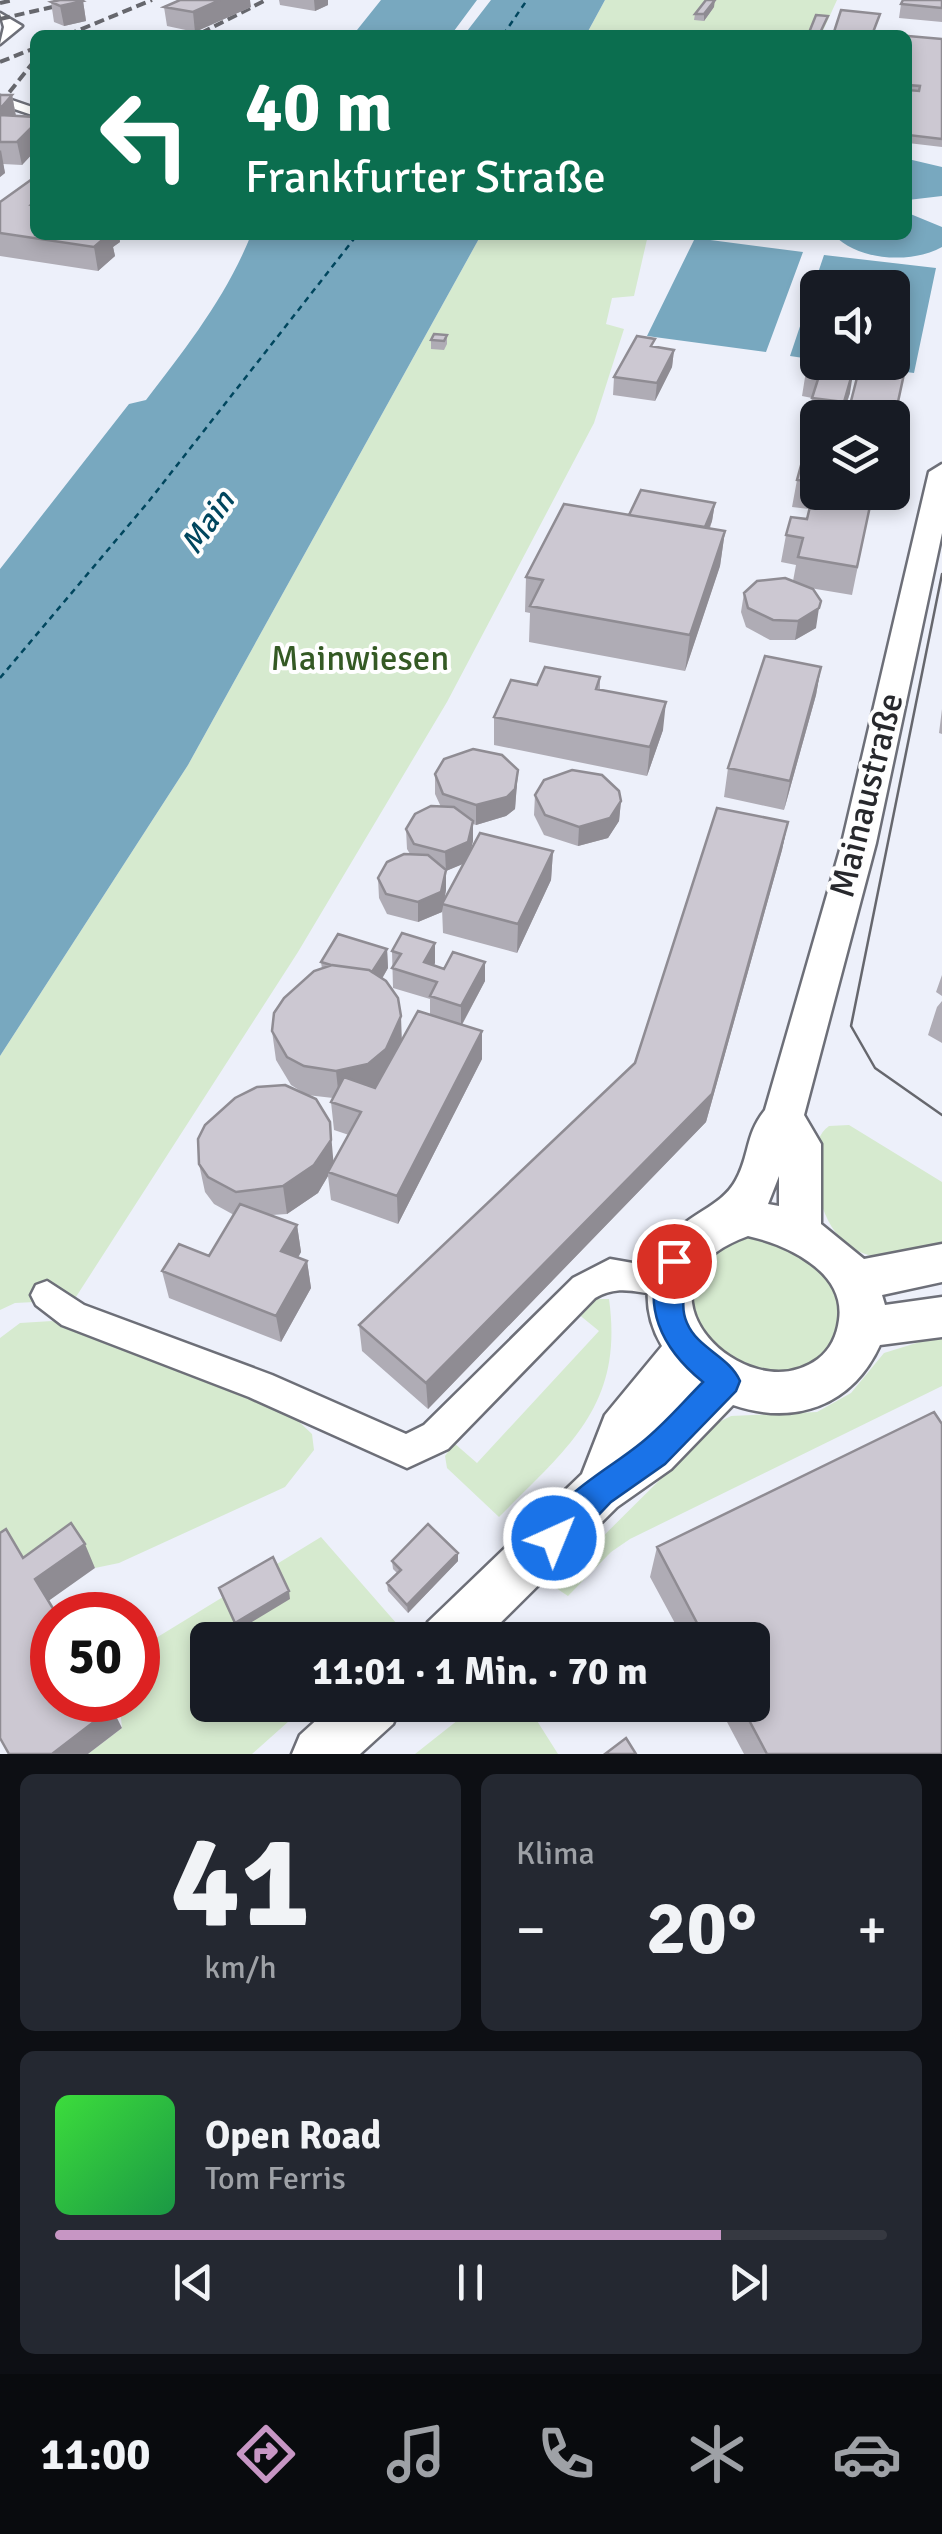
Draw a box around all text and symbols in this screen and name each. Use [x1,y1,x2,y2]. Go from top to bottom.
text: 40 m [245,64,393,150]
icon: left [80,70,210,200]
text: Frankfurter Straße [245,150,606,205]
map controls [800,270,910,510]
button: sound [800,270,910,380]
button: layers [800,400,910,510]
water label: Main [172,482,244,561]
park label: Mainwiesen [271,637,449,680]
street label: Mainaustraße [820,689,913,902]
pin [632,1219,717,1304]
icon: arrive [647,1234,702,1289]
position arrow [502,1486,606,1590]
speed limit sign: 50 [30,1592,160,1722]
text: 11:01 · 1 Min. · 70 m [312,1648,648,1695]
text: 41 [170,1803,311,1963]
text: Klima [516,1834,595,1873]
text: 20° [646,1882,757,1975]
text: − [516,1896,546,1964]
text: + [857,1896,887,1964]
text: km/h [204,1948,277,1987]
text: Open Road [205,2112,381,2159]
text: Tom Ferris [205,2159,346,2198]
icon: previous [166,2255,221,2310]
icon: pause [443,2255,498,2310]
icon: next [721,2255,776,2310]
icon: directions [231,2419,301,2489]
icon: music [381,2419,451,2489]
icon: phone [531,2419,601,2489]
icon: climate [682,2419,752,2489]
icon: car [832,2419,902,2489]
text: 11:00 [40,2427,151,2482]

